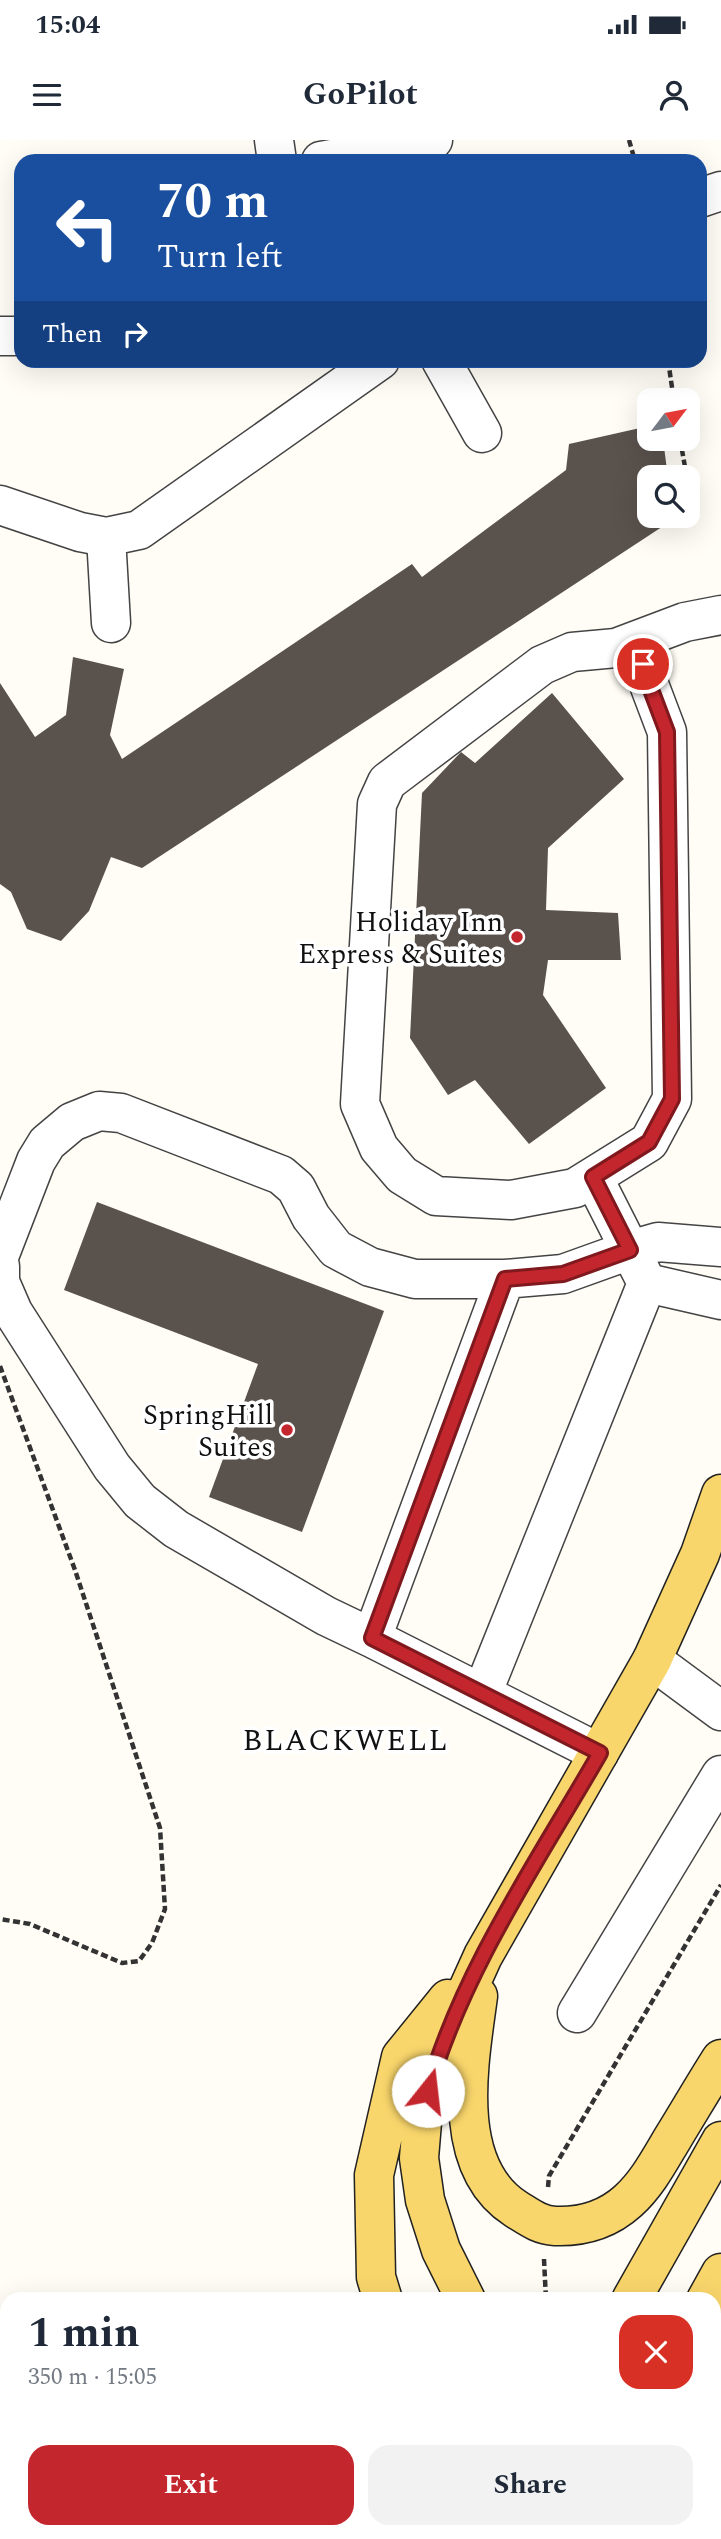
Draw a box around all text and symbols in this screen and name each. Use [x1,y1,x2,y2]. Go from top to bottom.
text: 15:04 [35,5,100,45]
text: GoPilot [303,70,418,119]
icon: menu [28,76,66,114]
icon: person [655,76,693,114]
text: 70 m [157,165,268,240]
icon: left [42,182,133,273]
text: Turn left [157,233,283,282]
text: Then [42,314,102,354]
icon: right [116,315,154,353]
north arrow [637,388,700,452]
map controls [637,388,700,528]
button: search [637,465,700,528]
pin [613,634,673,694]
icon: arrive [624,645,662,683]
place label: Holiday Inn Express & Suites [298,901,503,976]
marker: Holiday Inn Express & Suites [509,929,525,945]
place label: SpringHill Suites [143,1394,273,1469]
marker: SpringHill Suites [279,1422,295,1438]
district label: BLACKWELL [242,1718,450,1764]
position arrow [391,2054,465,2128]
text: 1 min [28,2302,140,2365]
button: close [619,2315,693,2389]
text: 350 m · 15:05 [28,2360,157,2395]
button: Exit [28,2445,354,2525]
button: Share [368,2445,693,2525]

